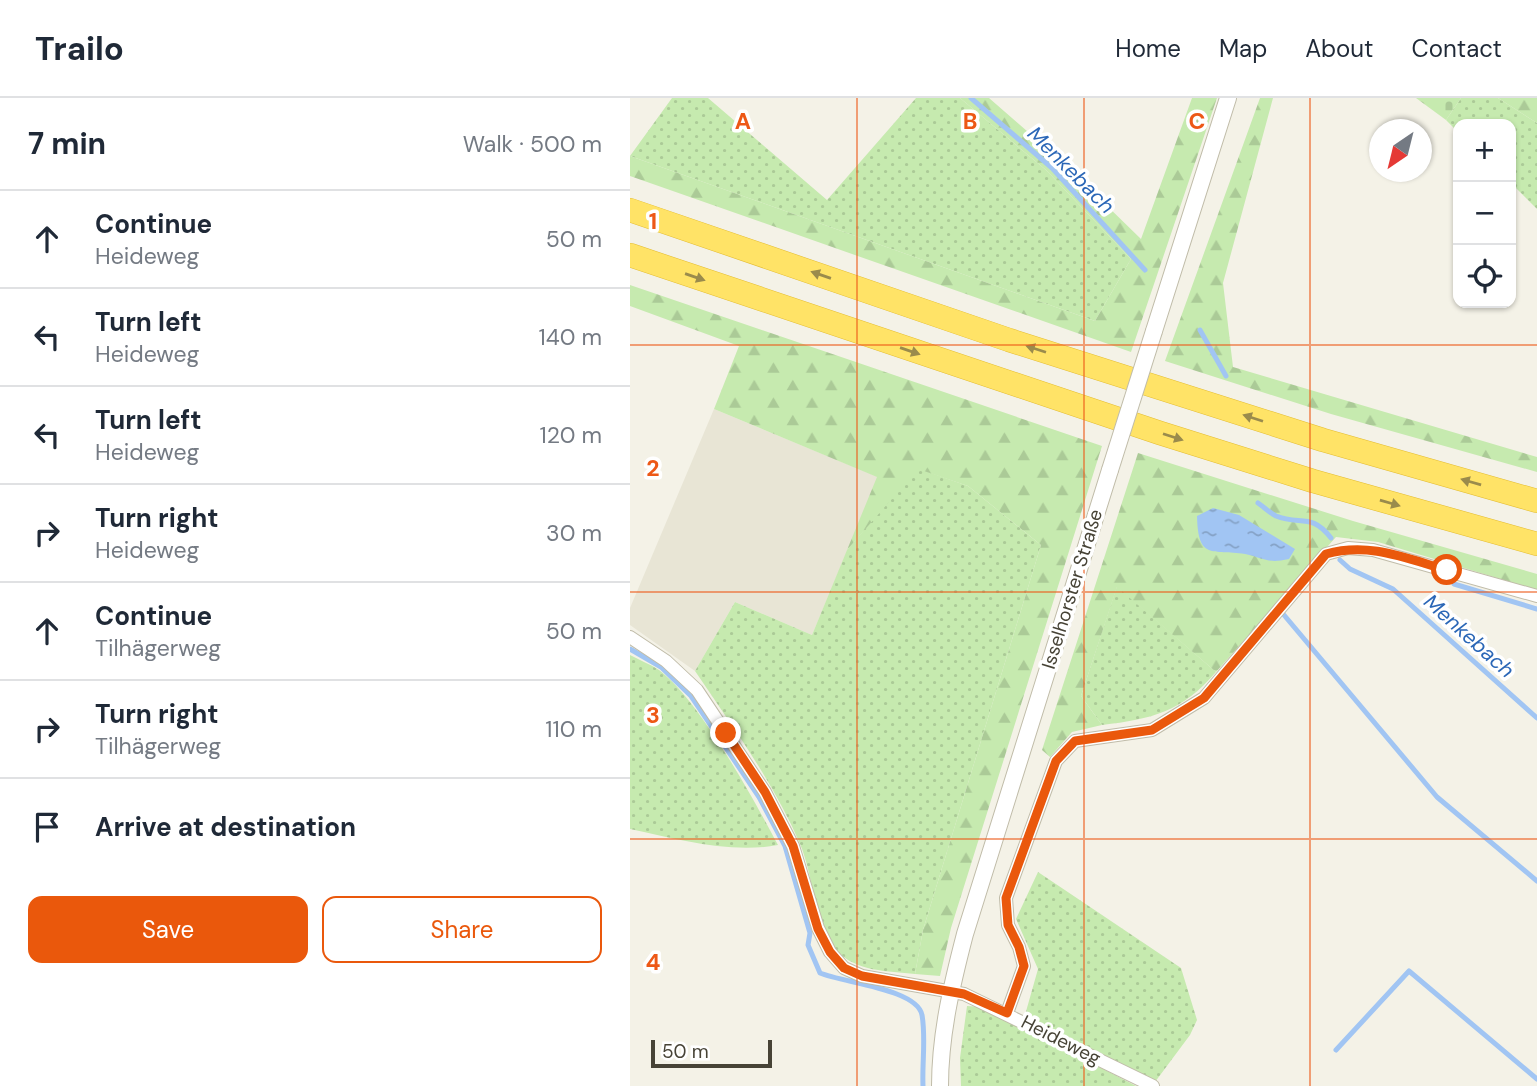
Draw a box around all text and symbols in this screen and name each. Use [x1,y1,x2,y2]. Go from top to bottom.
text: Trailo [35,27,124,70]
text: Home [1115,33,1181,64]
text: Map [1219,33,1267,64]
text: About [1305,33,1374,64]
text: Contact [1412,33,1502,64]
text: A [735,106,751,136]
text: B [963,106,977,136]
text: C [1189,106,1205,136]
north arrow [1369,119,1432,182]
map controls [1453,119,1516,308]
button: + [1453,119,1516,182]
water label: Menkebach [1021,120,1121,220]
text: 7 min [28,124,106,163]
text: Walk · 500 m [463,129,602,159]
button: − [1453,182,1516,245]
text: 1 [649,206,657,236]
text: Continue [95,207,212,241]
icon: ahead [28,220,66,258]
text: 50 m [546,224,602,254]
text: Heideweg [95,241,199,271]
button: locate [1453,245,1516,308]
one-way arrow [810,269,831,280]
one-way arrow [684,272,705,283]
text: Turn left [95,305,202,339]
icon: left [28,318,66,356]
text: 140 m [539,322,602,352]
text: Heideweg [95,339,199,369]
one-way arrow [1026,343,1047,353]
one-way arrow [899,346,920,357]
text: Turn left [95,403,202,437]
one-way arrow [1242,412,1263,423]
icon: left [28,416,66,454]
text: 120 m [539,420,602,450]
one-way arrow [1162,432,1183,442]
text: Heideweg [95,437,199,467]
text: 2 [646,453,660,483]
one-way arrow [1460,476,1482,487]
one-way arrow [1380,498,1401,508]
text: Turn right [95,501,219,535]
street label: Isselhorster Straße [1036,506,1108,672]
icon: right [28,514,66,552]
text: 30 m [546,518,602,548]
text: Heideweg [95,535,199,565]
route start [1431,554,1462,585]
water label: Menkebach [1418,588,1520,684]
text: Continue [95,599,212,633]
icon: ahead [28,612,66,650]
text: 50 m [546,616,602,646]
text: Tilhägerweg [95,633,221,663]
text: Turn right [95,697,219,731]
text: 3 [646,700,660,730]
icon: right [28,710,66,748]
text: 110 m [545,714,602,744]
route end [710,717,741,748]
text: Tilhägerweg [95,731,221,761]
icon: arrive [28,808,66,846]
text: Arrive at destination [95,810,356,844]
button: Save [28,896,308,963]
button: Share [322,896,602,963]
text: 4 [646,947,661,977]
street label: Heideweg [1017,1009,1105,1071]
scale bar [651,1037,772,1069]
text: 50 m [662,1039,709,1064]

